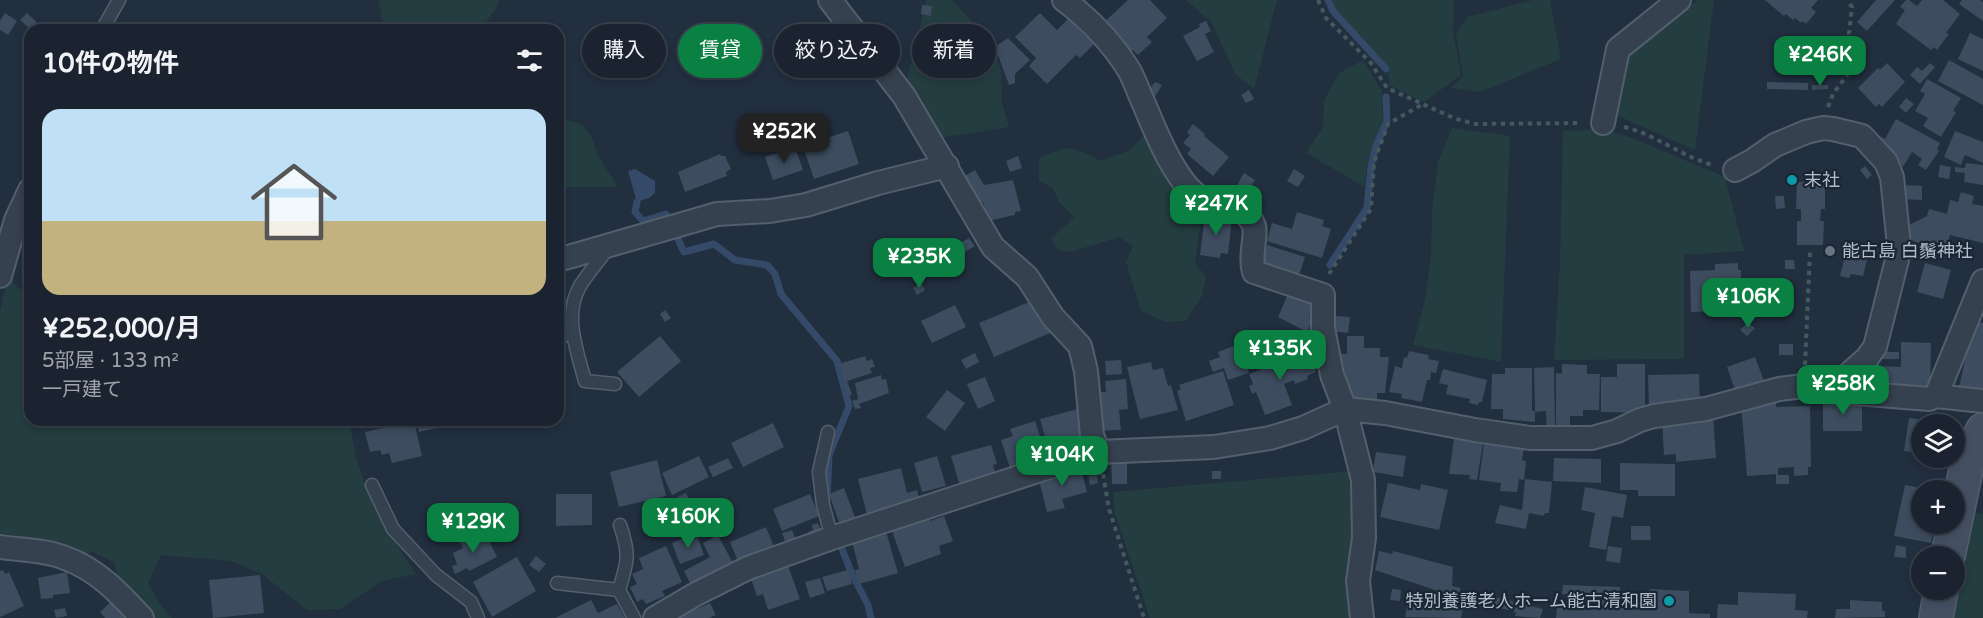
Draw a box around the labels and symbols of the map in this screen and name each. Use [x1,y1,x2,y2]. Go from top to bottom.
pin: ¥246K [1778,36,1862,87]
pin: ¥252K [742,113,826,164]
place label: 末社 [1804,169,1840,191]
marker: 末社 [1785,173,1799,187]
pin: ¥247K [1174,185,1258,236]
pin: ¥235K [877,238,961,289]
place label: 能古島 白鬚神社 [1842,240,1973,262]
marker: 能古島 白鬚神社 [1823,244,1837,258]
pin: ¥106K [1706,278,1790,329]
pin: ¥135K [1238,330,1322,381]
pin: ¥258K [1801,365,1885,416]
pin: ¥104K [1020,436,1104,487]
pin: ¥160K [646,498,730,549]
pin: ¥129K [431,503,515,554]
place label: 特別養護老人ホーム能古清和園 [1406,590,1657,612]
marker: 特別養護老人ホーム能古清和園 [1662,594,1676,608]

